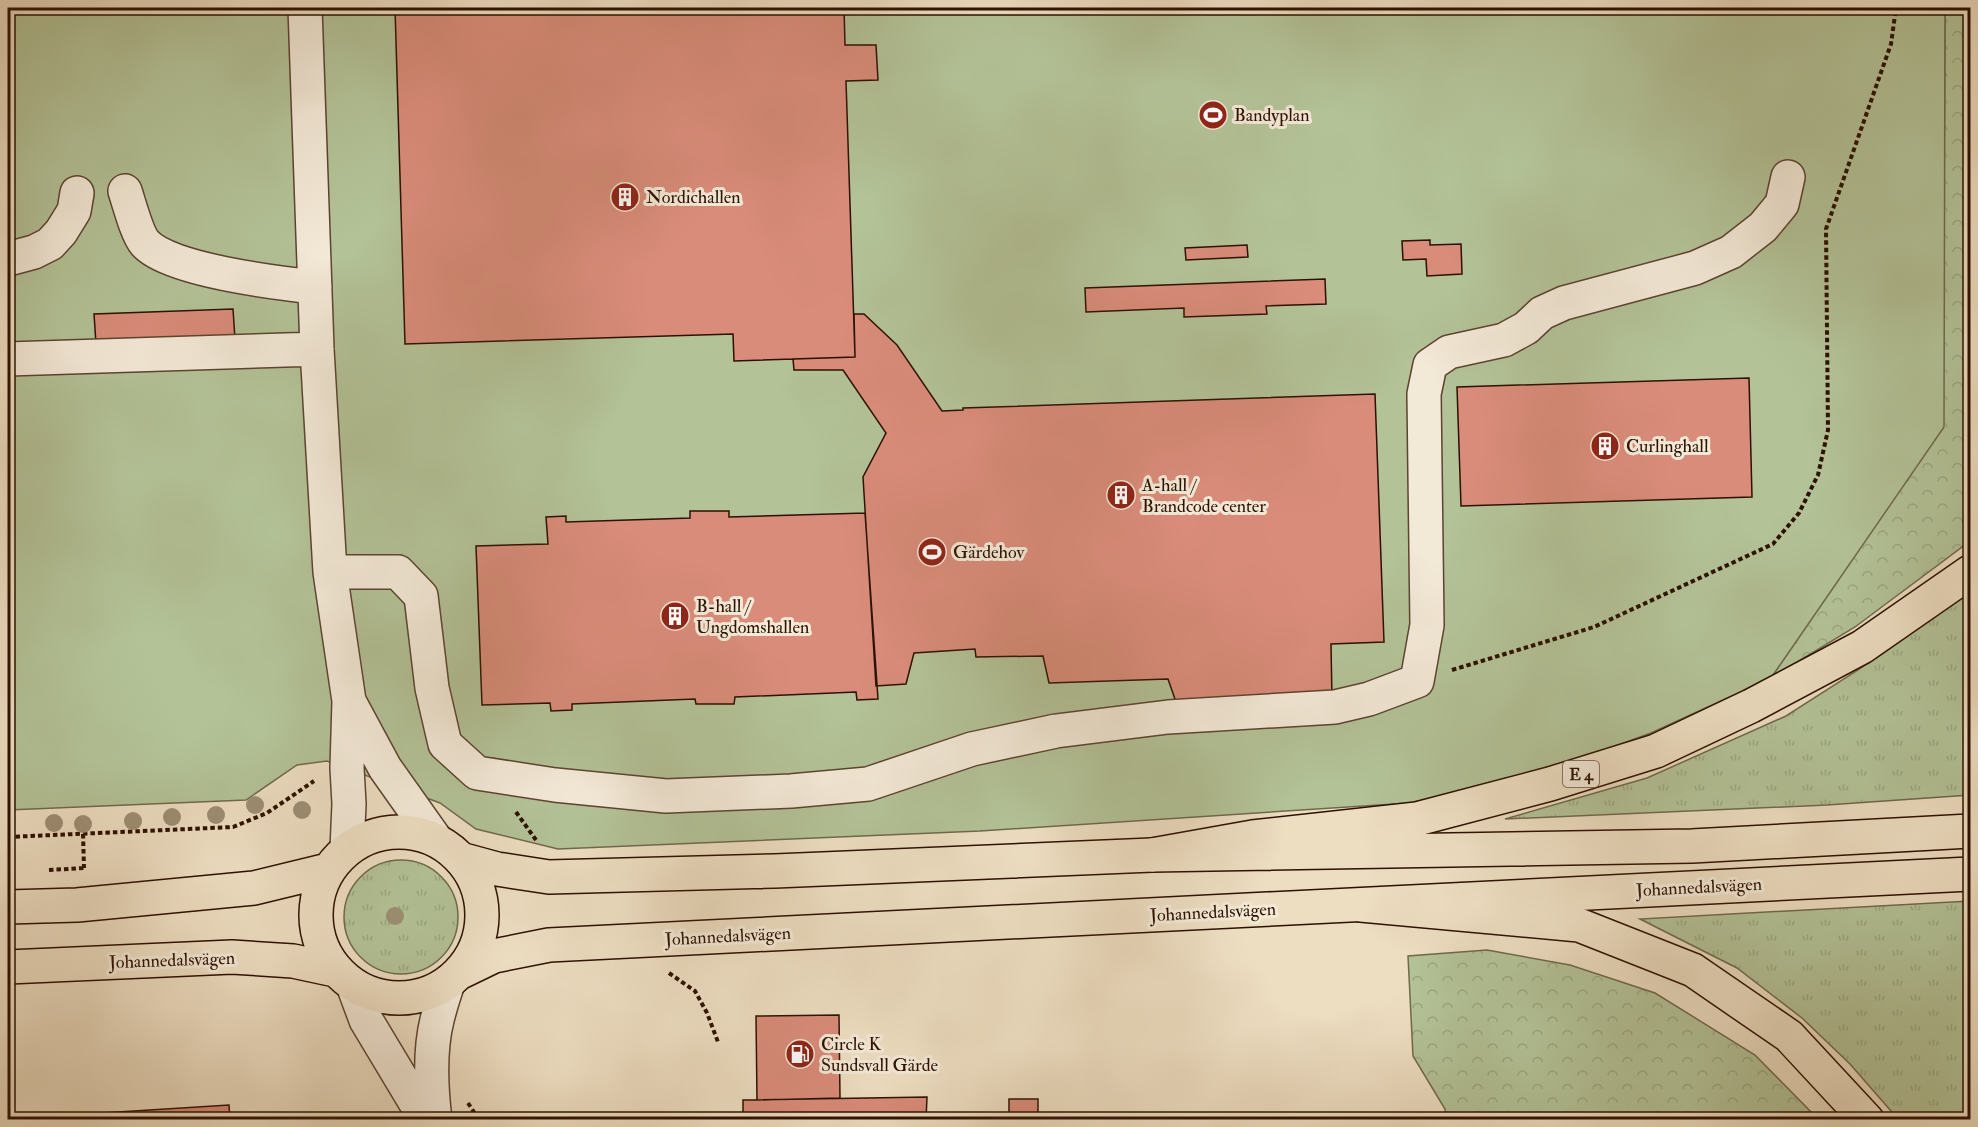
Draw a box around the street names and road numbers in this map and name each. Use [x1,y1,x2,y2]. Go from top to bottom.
road number: E 4 [1563,761,1599,787]
street label: Johannedalsvägen [1634,873,1763,902]
street label: Johannedalsvägen [1148,898,1277,927]
street label: Johannedalsvägen [663,922,792,951]
street label: Johannedalsvägen [108,947,235,974]

